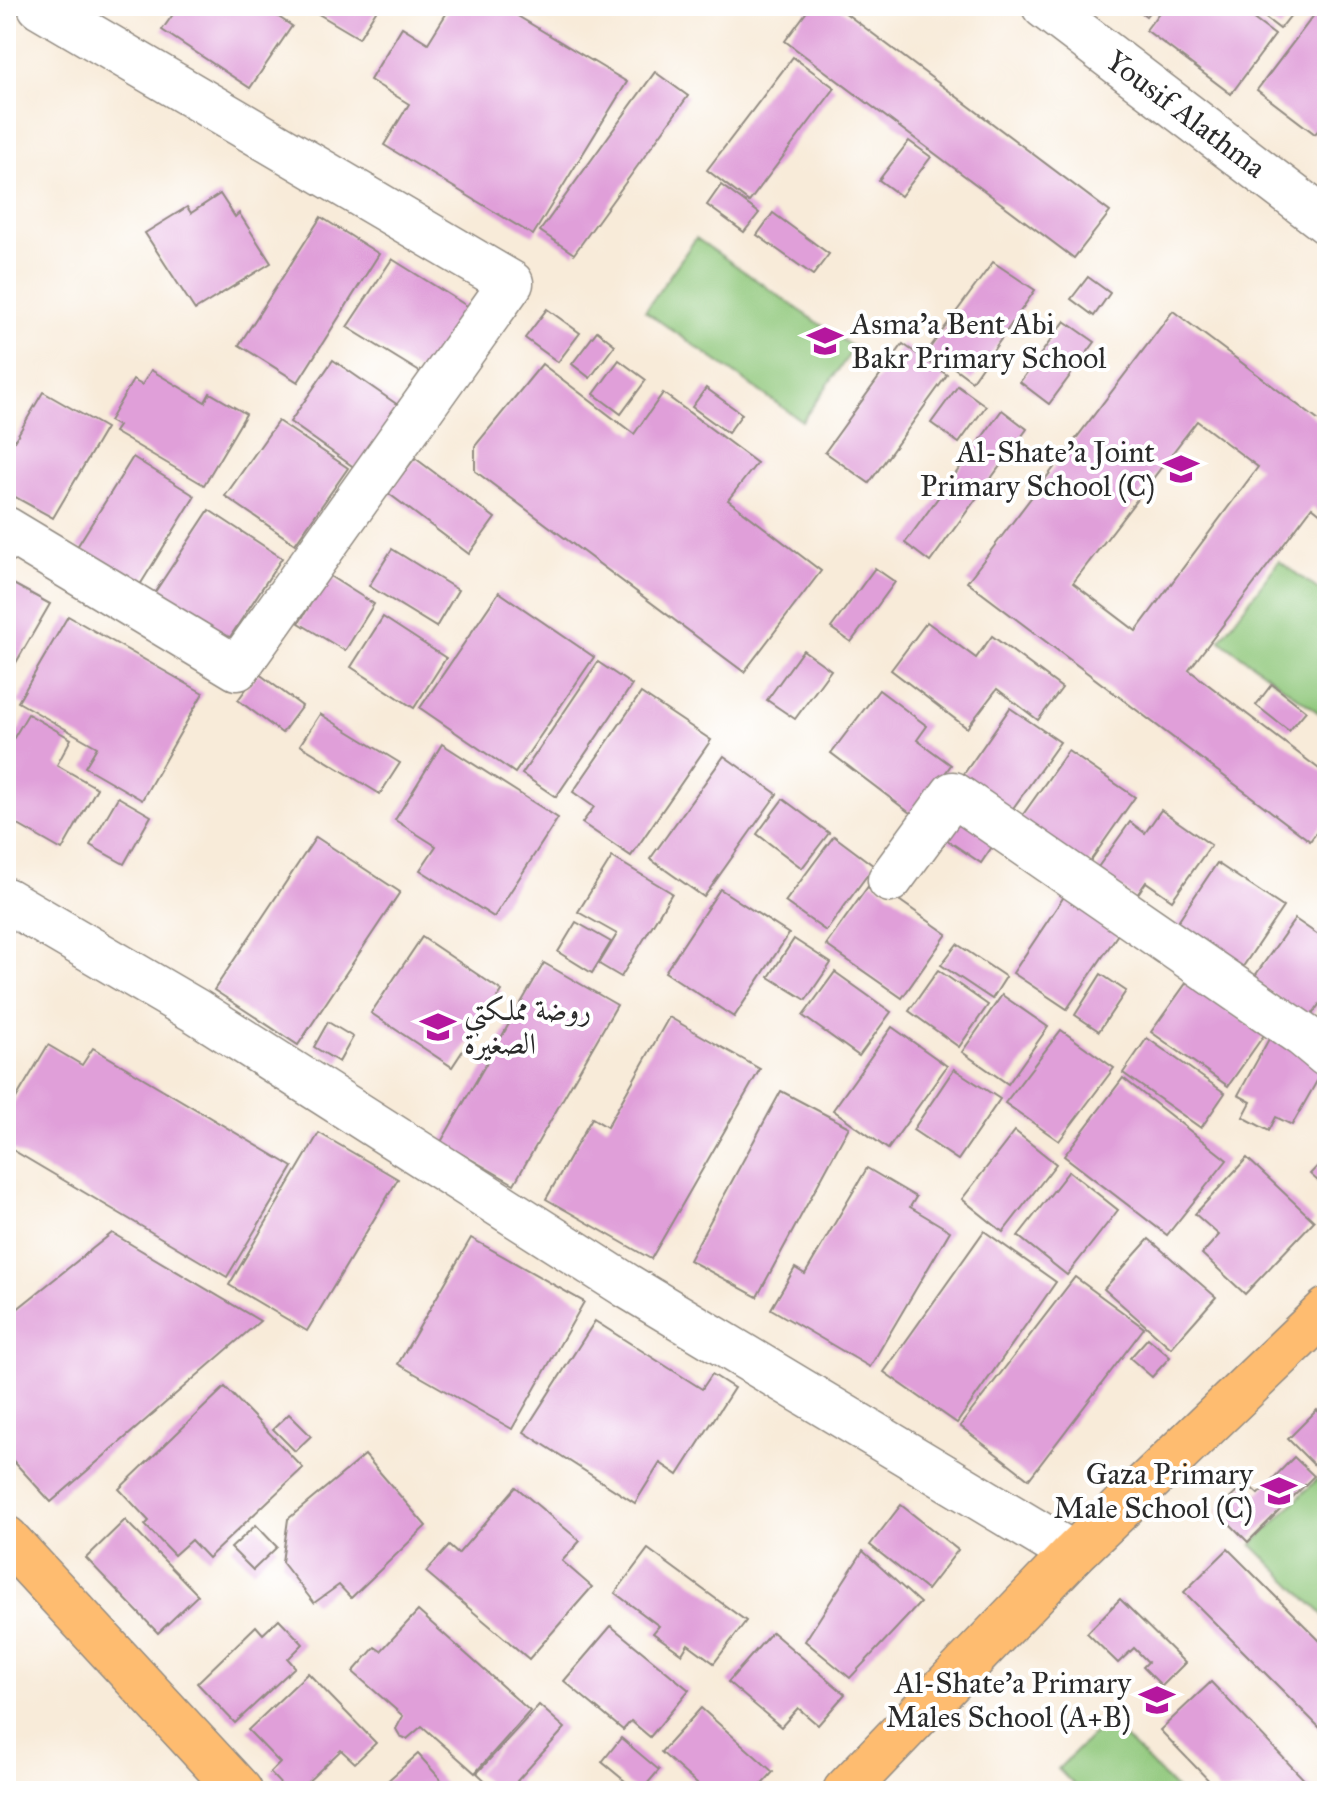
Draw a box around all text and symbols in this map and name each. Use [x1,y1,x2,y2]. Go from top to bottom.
street label: Yousif Alathma [1099,42,1273,186]
place label: Asma'a Bent Abi Bakr Primary School [849,306,1107,376]
school or university icon: Asma'a Bent Abi Bakr Primary School [806,322,844,360]
place label: Al-Shate'a Joint Primary School (C) [920,434,1155,505]
school or university icon: Al-Shate'a Joint Primary School (C) [1162,450,1200,488]
place label: روضة مملكتي الصغيرة [464,992,591,1062]
school or university icon: روضة مملكتي الصغيرة [419,1008,457,1046]
place label: Gaza Primary Male School (C) [1054,1456,1254,1527]
school or university icon: Gaza Primary Male School (C) [1260,1472,1298,1510]
place label: Al-Shate'a Primary Males School (A+B) [886,1665,1132,1736]
school or university icon: Al-Shate'a Primary Males School (A+B) [1138,1681,1176,1719]

